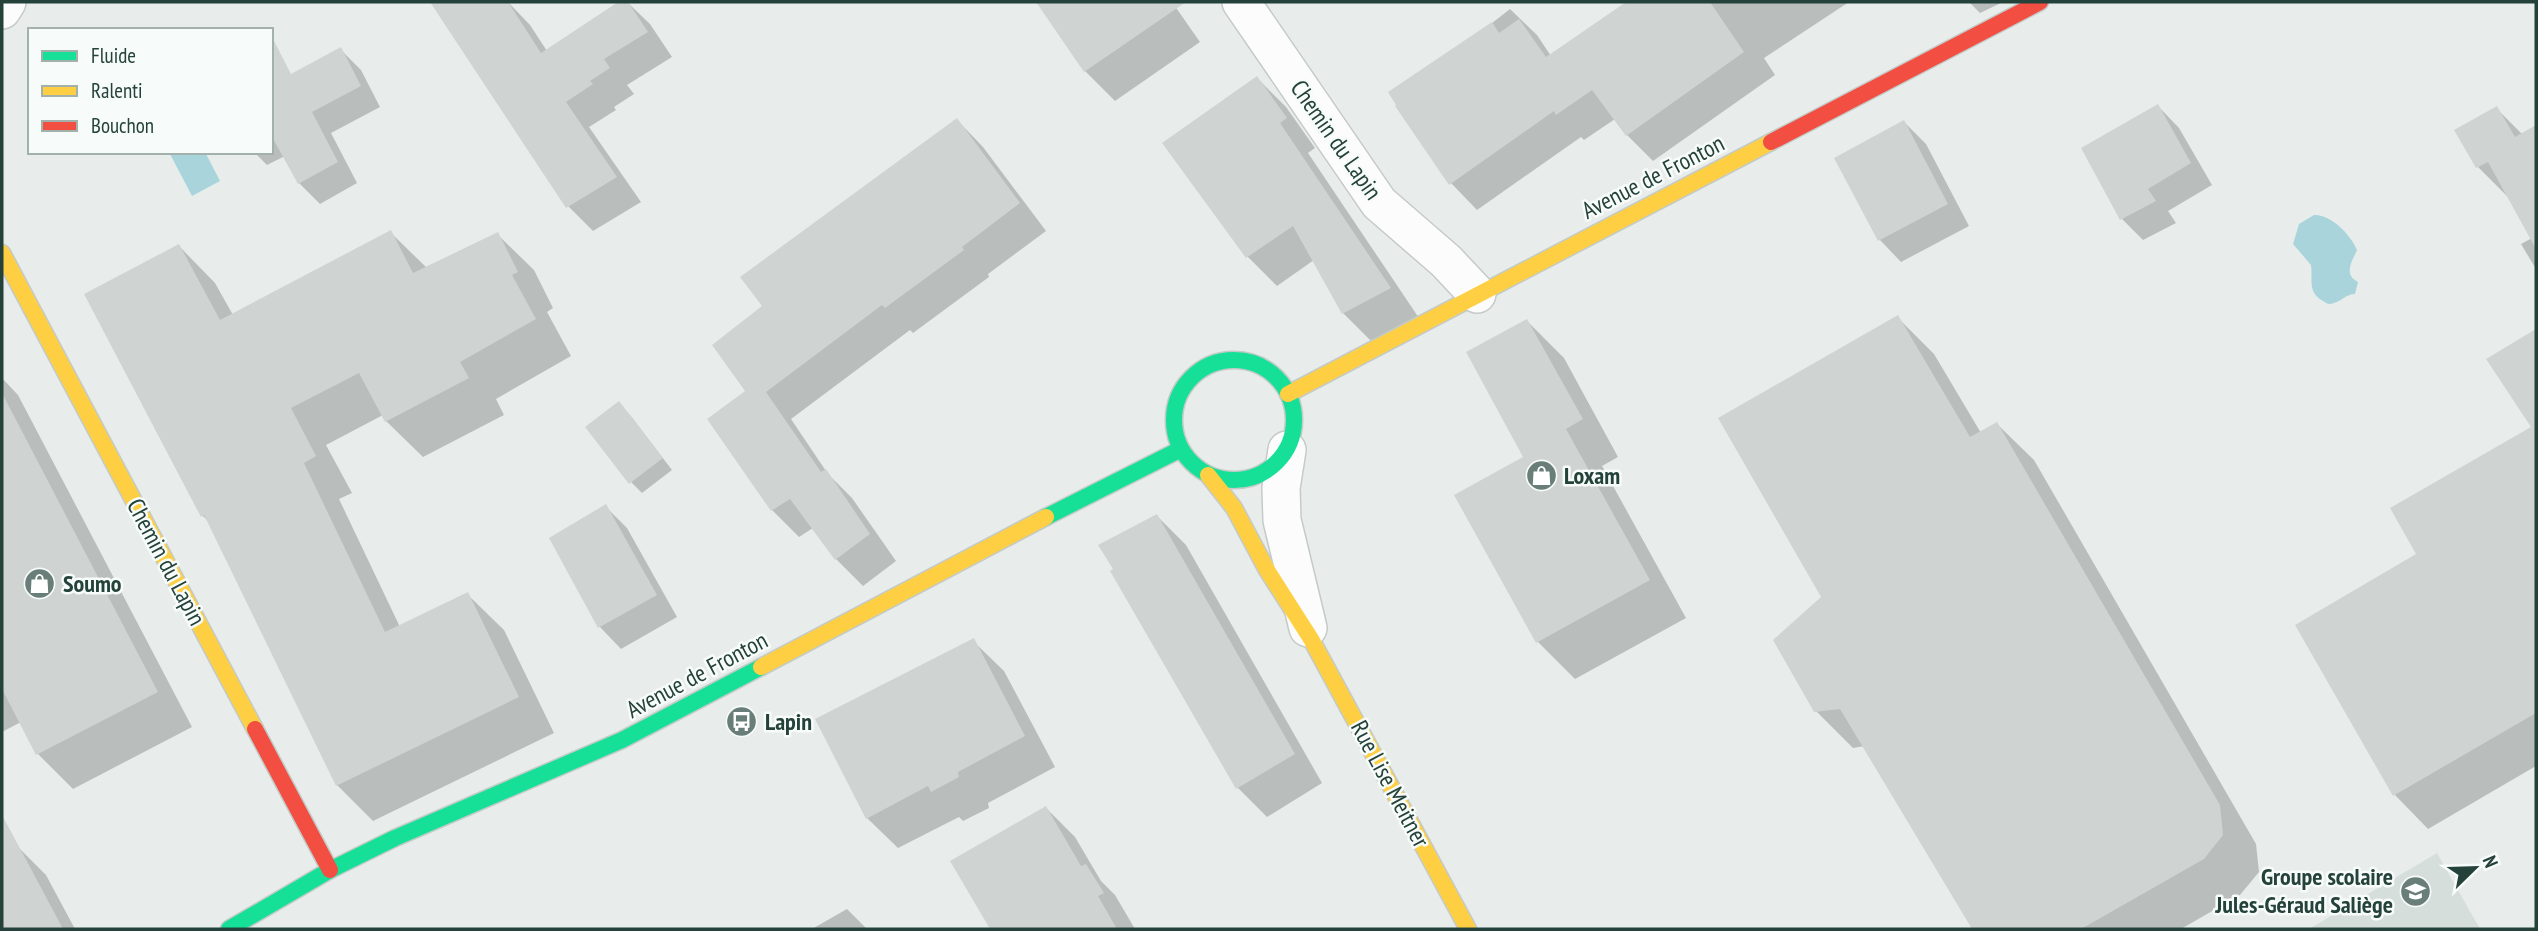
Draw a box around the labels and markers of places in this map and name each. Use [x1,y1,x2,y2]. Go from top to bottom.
shop icon: Loxam [1524,459,1558,493]
place label: Loxam [1564,460,1620,491]
shop icon: Soumo [23,567,57,601]
place label: Soumo [63,568,122,599]
bus stop icon: Lapin [725,705,759,739]
place label: Lapin [765,706,812,737]
place label: Groupe scolaire Jules-Géraud Saliège [2214,861,2393,920]
school or university icon: Groupe scolaire Jules-Géraud Saliège [2399,874,2433,908]

